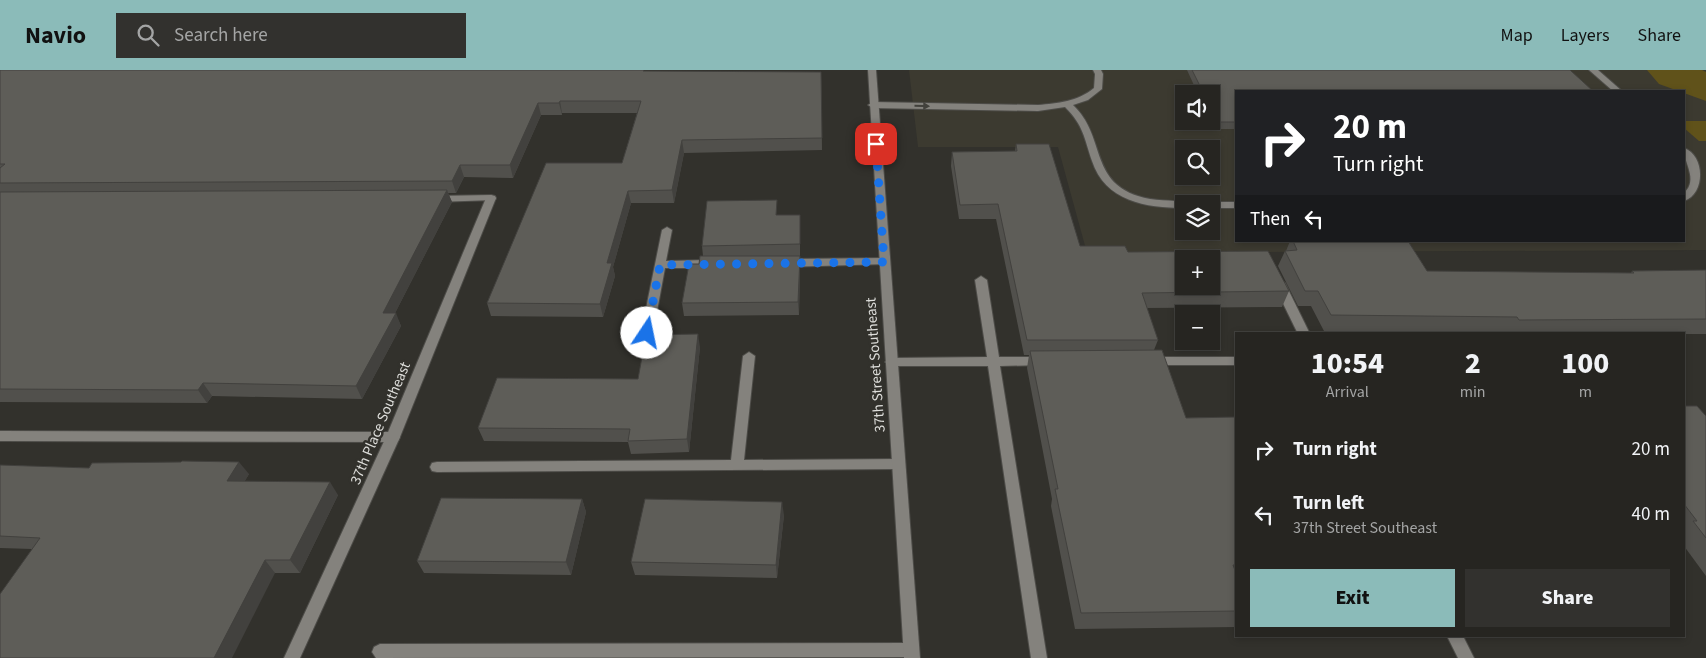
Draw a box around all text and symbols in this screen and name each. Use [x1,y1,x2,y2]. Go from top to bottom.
search box [116,13,466,58]
text: Navio [25,18,86,53]
icon: search [134,21,162,49]
text: Search here [174,22,268,49]
text: Map [1501,23,1533,48]
text: Layers [1561,23,1610,48]
text: Share [1638,23,1681,48]
map controls [1175,85,1220,350]
button: sound [1175,85,1220,130]
one-way arrow [914,102,930,110]
text: 20 m [1333,102,1407,152]
icon: right [1250,110,1315,175]
pin [855,123,897,165]
icon: arrive [862,130,890,158]
button: search [1175,140,1220,185]
text: Turn right [1333,148,1423,180]
button: layers [1175,195,1220,240]
icon: left [1300,205,1328,233]
text: Then [1250,206,1290,233]
button: + [1175,250,1220,295]
street label: 37th Street Southeast [860,297,891,433]
button: − [1175,305,1220,350]
position arrow [620,306,672,358]
text: 10:54 [1311,342,1384,385]
text: 2 [1465,342,1481,385]
text: 100 [1561,342,1609,385]
street label: 37th Place Southeast [345,359,416,488]
text: Arrival [1326,381,1369,403]
text: min [1460,381,1486,403]
text: m [1579,381,1592,403]
icon: right [1250,436,1278,464]
text: Turn right [1293,436,1377,463]
text: 20 m [1632,436,1670,463]
text: Turn left [1293,490,1364,517]
icon: left [1250,501,1278,529]
text: 40 m [1632,501,1670,528]
text: 37th Street Southeast [1293,517,1437,539]
button: Exit [1250,569,1455,627]
button: Share [1465,569,1670,627]

